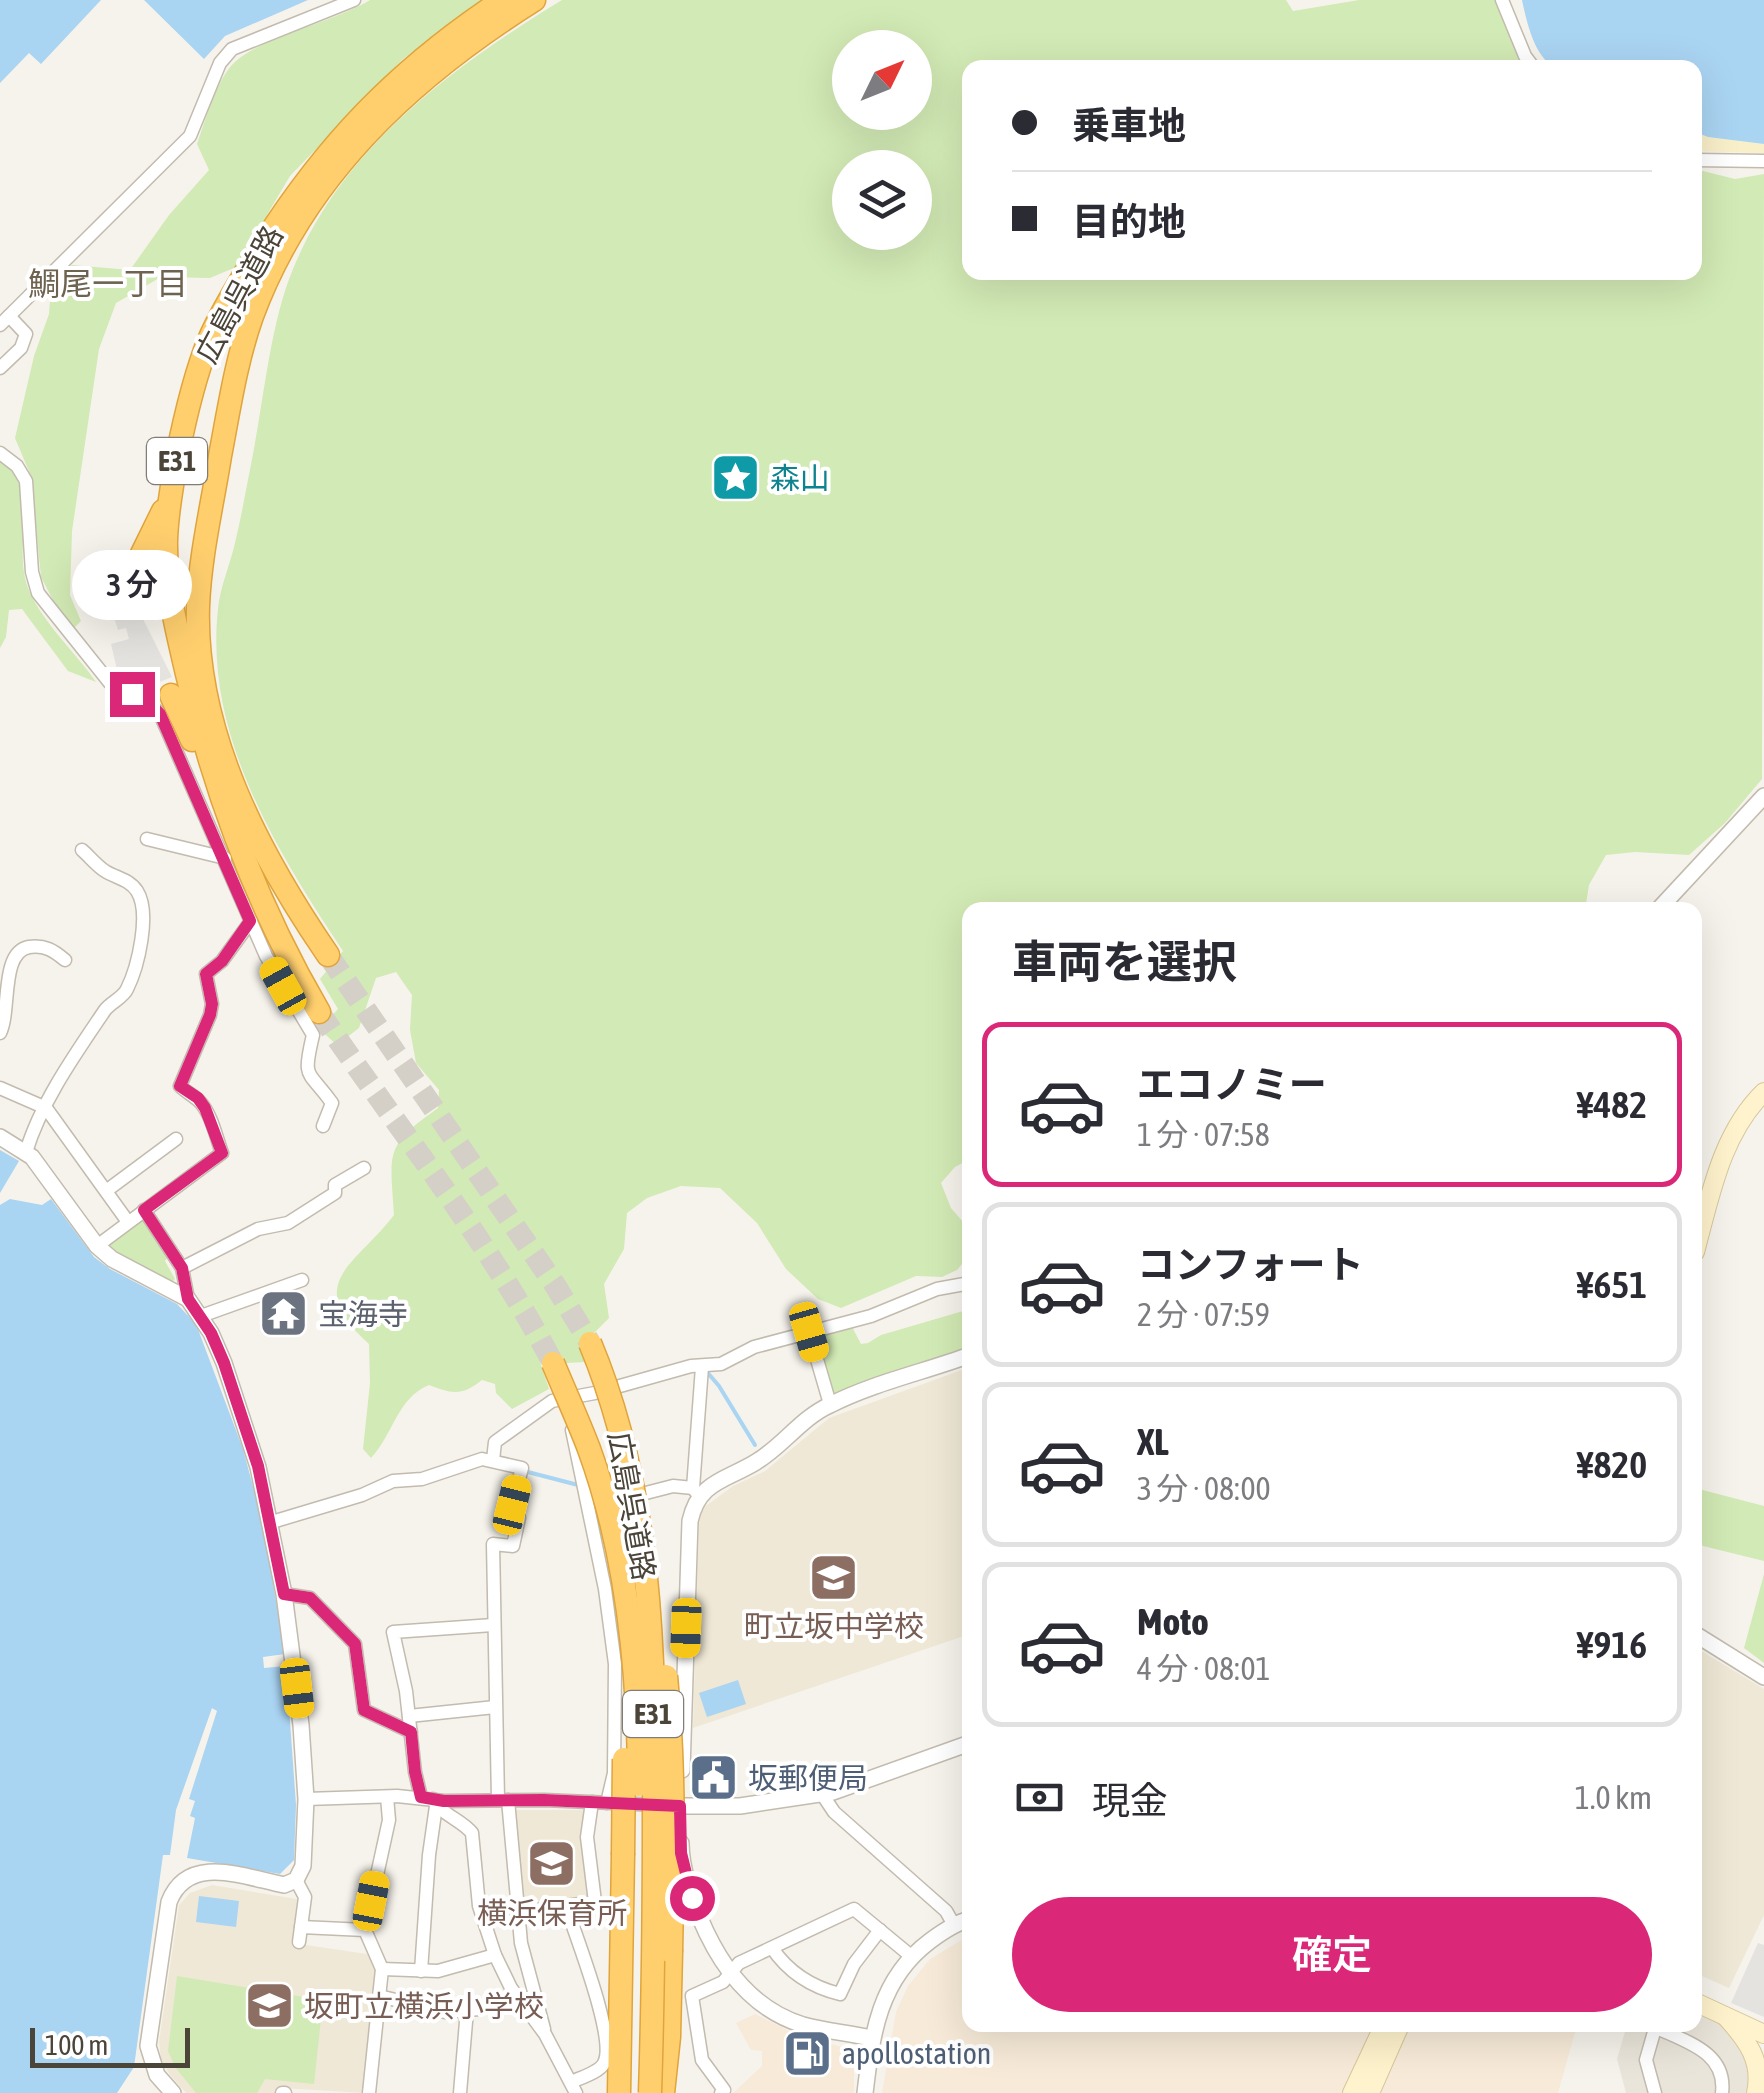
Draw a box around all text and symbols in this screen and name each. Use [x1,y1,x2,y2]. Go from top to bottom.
north arrow [832,30,932,130]
map controls [832,30,932,250]
text: 乗車地 [1072,104,1186,147]
button: layers [832,150,932,250]
text: 目的地 [1072,200,1186,243]
street label: 広島呉道路 [189,220,289,368]
district label: 鯛尾一丁目 [28,265,188,302]
road number: E31 [147,438,207,484]
place icon: 森山 [709,452,761,504]
place label: 森山 [770,461,830,495]
callout: 3 分 [72,549,192,619]
text: 3 分 [106,566,158,603]
route end [110,672,155,717]
text: 車両を選択 [1012,936,1237,988]
car [255,952,311,1020]
icon: car [1017,1060,1107,1150]
text: エコノミー [1137,1063,1327,1106]
text: ¥482 [1577,1083,1647,1126]
text: 1 分 · 07:58 [1137,1116,1270,1153]
icon: car [1017,1240,1107,1330]
text: コンフォート [1137,1243,1364,1286]
text: ¥651 [1577,1263,1647,1306]
temple icon: 宝海寺 [257,1288,309,1340]
text: 2 分 · 07:59 [1137,1296,1270,1333]
place label: 宝海寺 [318,1297,408,1331]
car [786,1299,832,1365]
icon: car [1017,1420,1107,1510]
text: XL [1137,1420,1169,1463]
street label: 広島呉道路 [602,1429,662,1583]
text: ¥820 [1577,1443,1647,1486]
text: 3 分 · 08:00 [1137,1470,1271,1507]
car [490,1472,534,1538]
school or university icon: 町立坂中学校 [808,1551,860,1603]
car [670,1597,702,1659]
icon: car [1017,1600,1107,1690]
text: Moto [1137,1600,1209,1643]
place label: 町立坂中学校 [744,1609,924,1643]
text: ¥916 [1577,1623,1647,1666]
text: 4 分 · 08:01 [1137,1650,1271,1687]
car [278,1656,316,1720]
road number: E31 [623,1691,683,1737]
public building icon: 坂郵便局 [687,1752,739,1804]
place label: 坂郵便局 [748,1761,868,1795]
icon: cash [1012,1770,1067,1825]
text: 現金 [1092,1779,1168,1822]
text: 1.0 km [1575,1779,1652,1816]
school or university icon: 横浜保育所 [526,1838,578,1890]
car [351,1869,391,1933]
route start [670,1876,715,1921]
place label: 横浜保育所 [477,1896,627,1930]
button: 確定 [1012,1897,1652,2012]
school or university icon: 坂町立横浜小学校 [243,1980,295,2032]
place label: 坂町立横浜小学校 [304,1989,544,2023]
scale bar [30,2023,190,2068]
fuel station icon: apollostation [781,2027,833,2079]
text: 100 m [45,2029,108,2061]
place label: apollostation [842,2036,991,2070]

